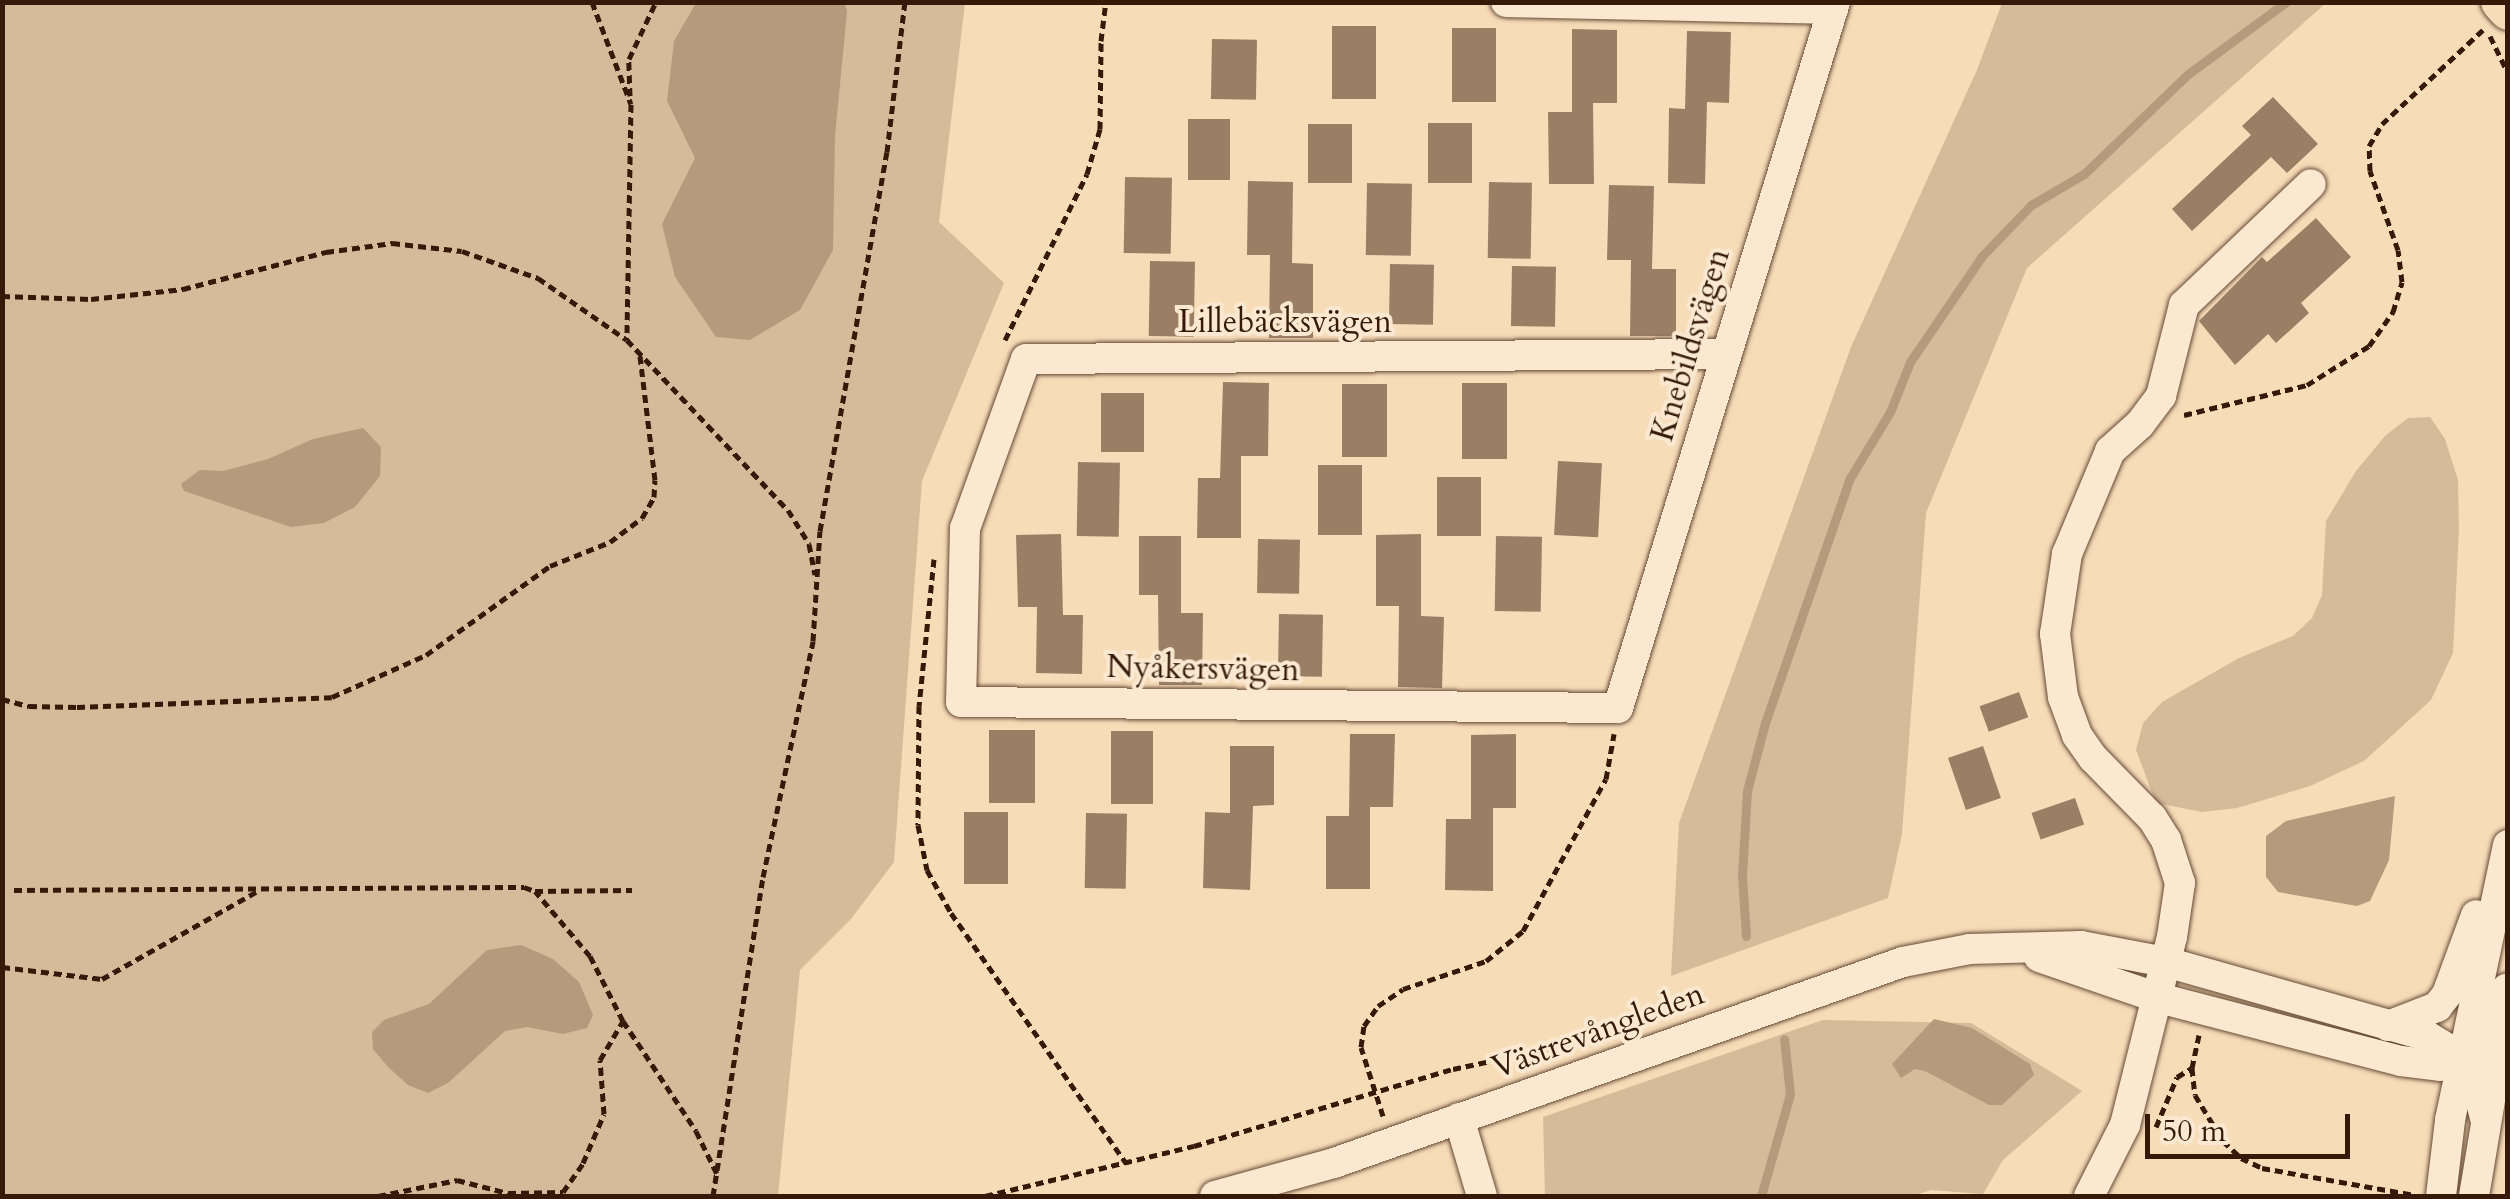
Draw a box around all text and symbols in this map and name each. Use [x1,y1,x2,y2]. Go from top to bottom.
street label: Knebildsvägen [1643,244,1739,446]
street label: Lillebäcksvägen [1178,303,1392,341]
street label: Nyåkersvägen [1106,648,1300,690]
street label: Västrevångleden [1487,975,1709,1087]
scale bar [2150,1094,2355,1156]
text: 50 m [2162,1111,2226,1152]

